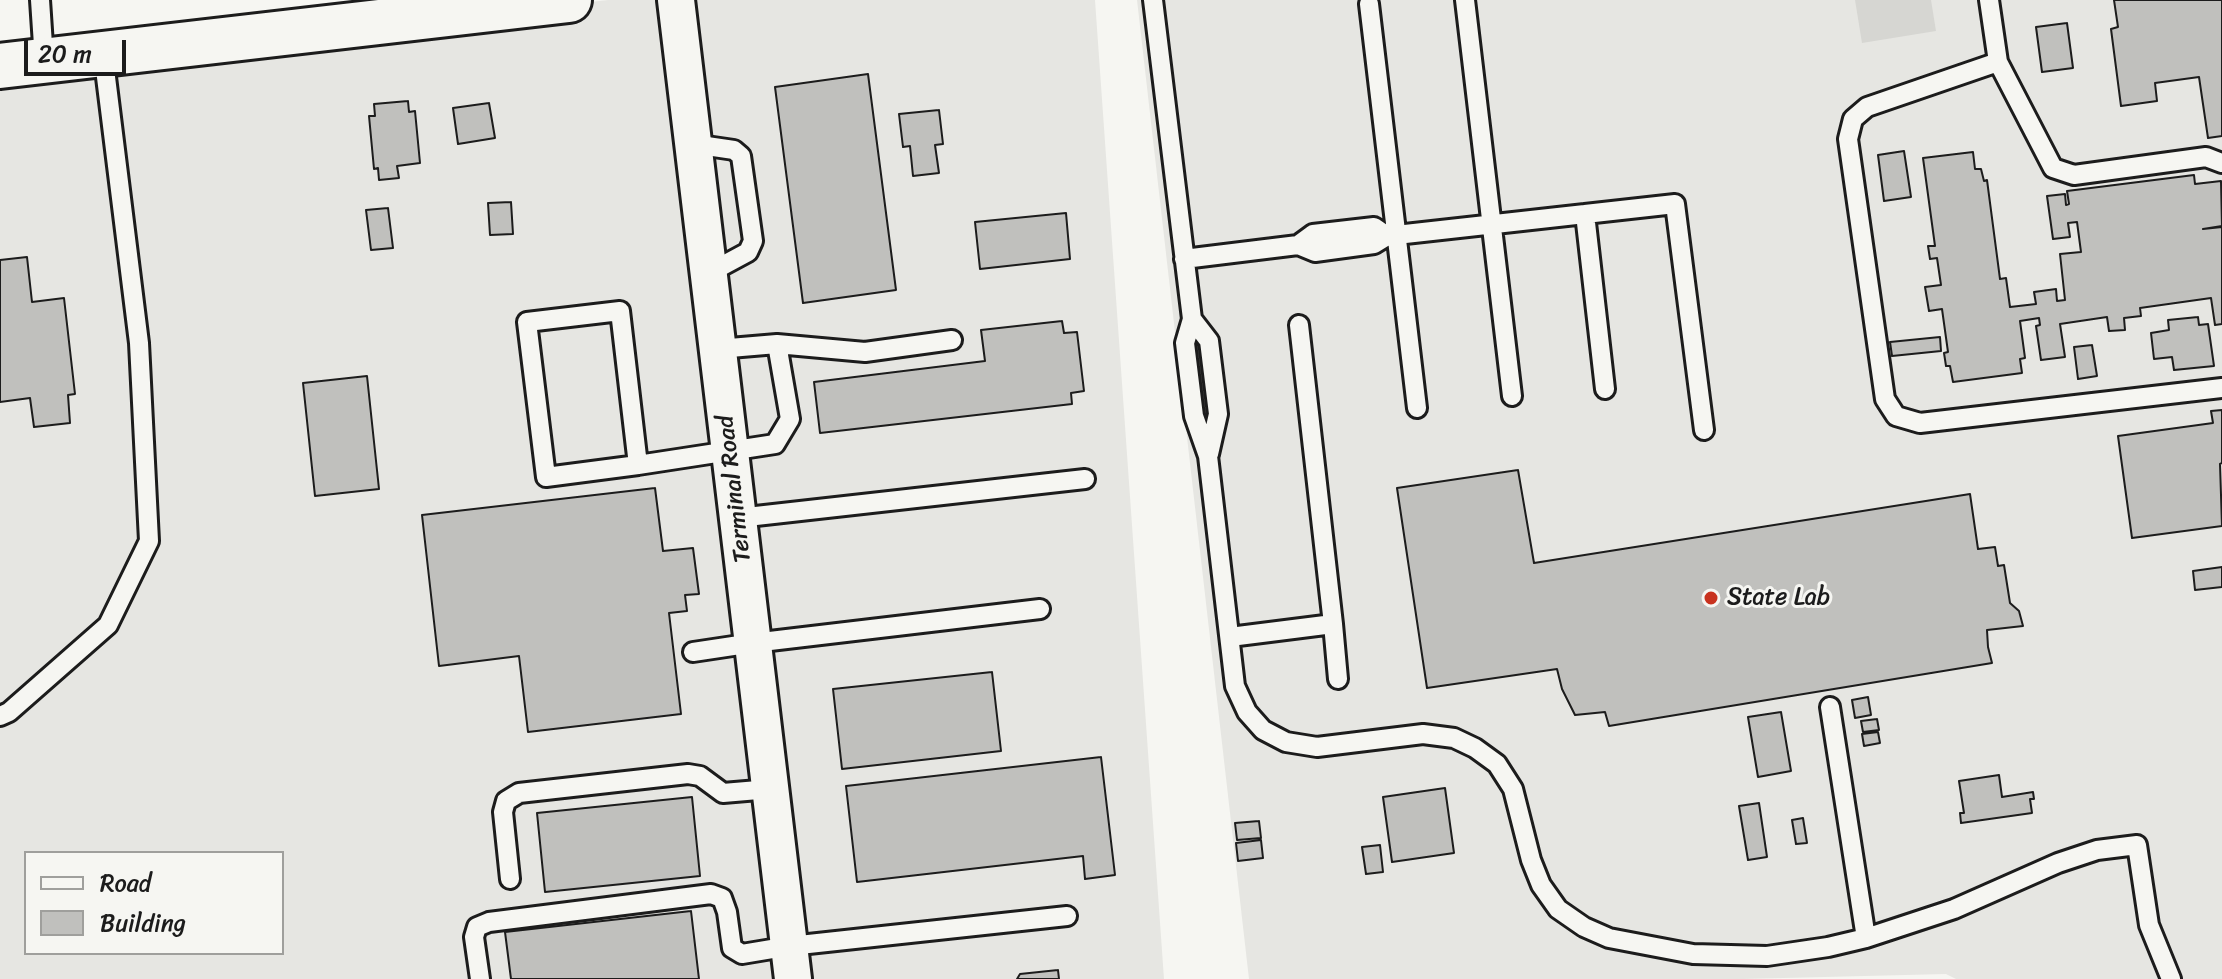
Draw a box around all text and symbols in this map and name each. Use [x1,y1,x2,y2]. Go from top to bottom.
scale bar [28,24,130,74]
text: 20 m [38,33,92,75]
street label: Terminal Road [712,414,758,564]
place label: State Lab [1727,584,1830,612]
marker: State Lab [1702,589,1720,607]
legend [24,851,284,955]
text: Road [100,862,151,904]
text: Building [100,902,186,944]

